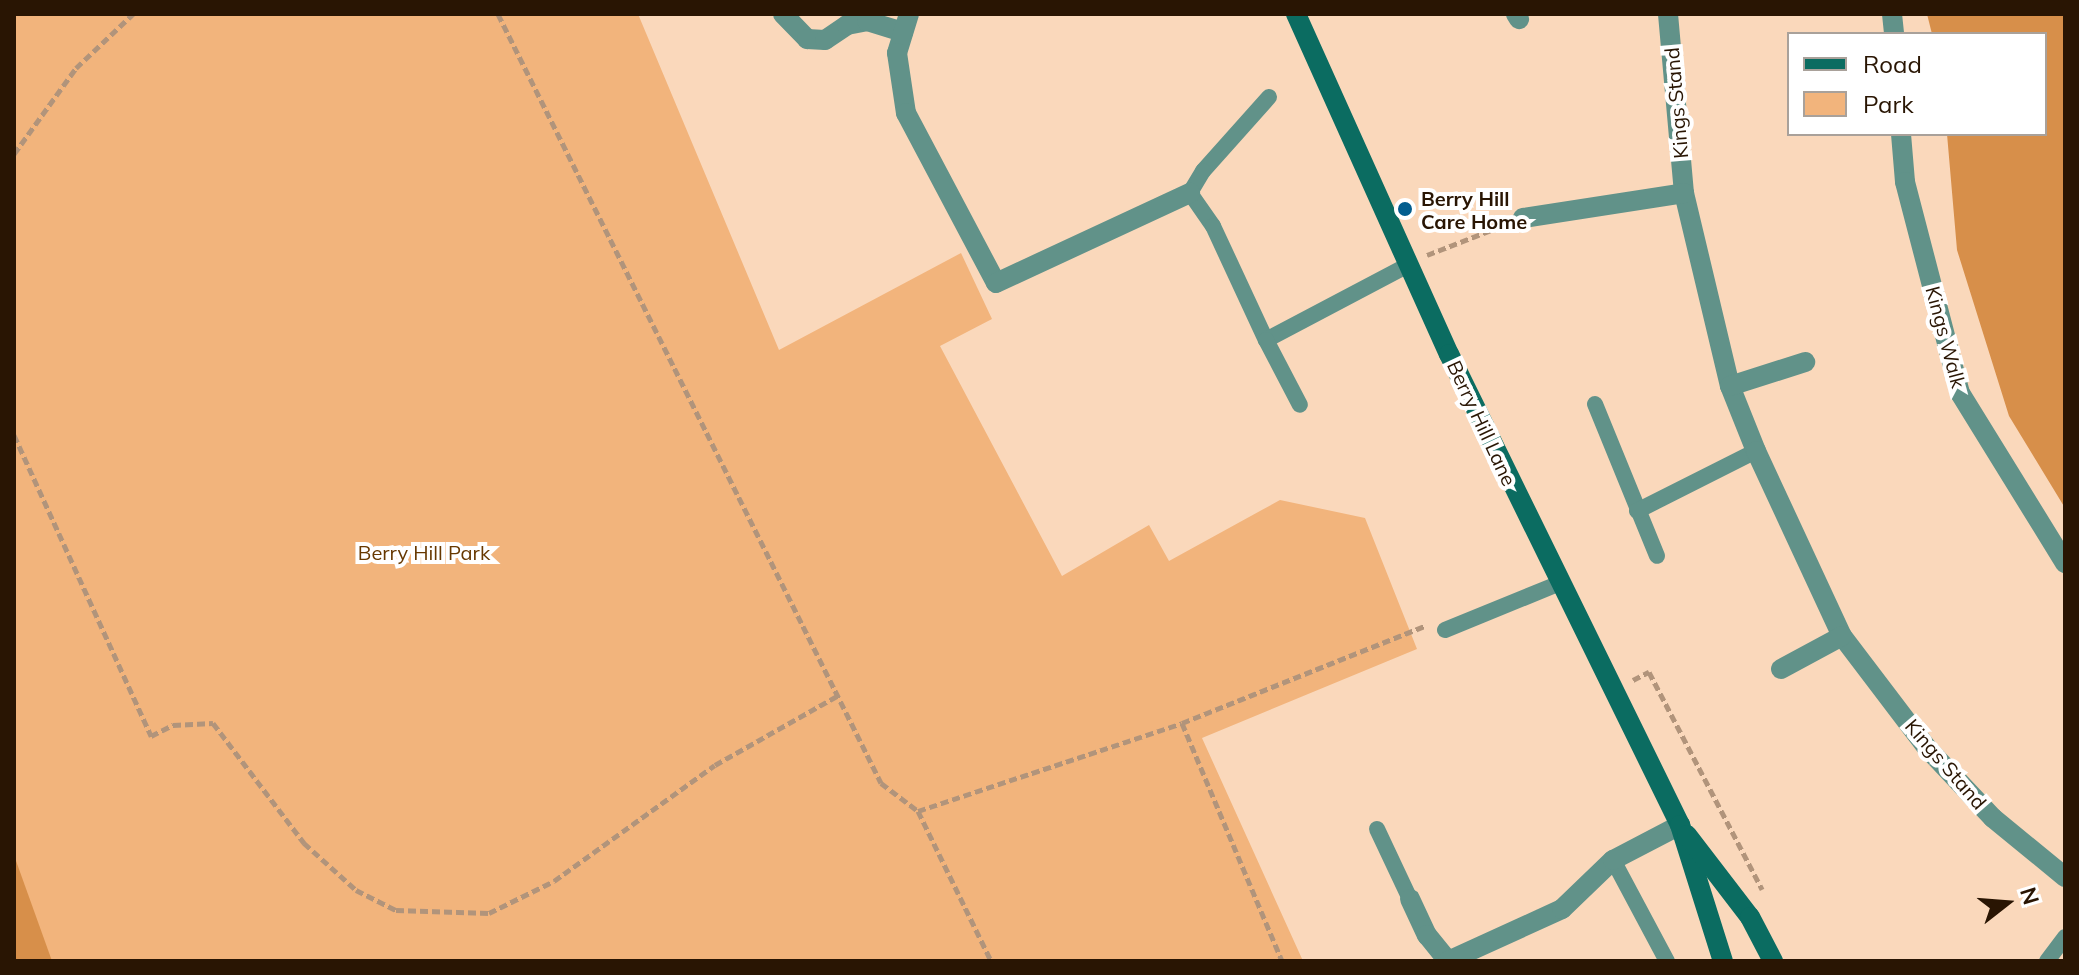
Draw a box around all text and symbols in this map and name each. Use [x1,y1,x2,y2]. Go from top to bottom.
legend [1787,32,2047,136]
street label: Kings Stand [1659,46,1693,160]
text: Road [1863,49,1922,79]
text: Park [1863,89,1914,119]
place label: Berry Hill Care Home [1421,186,1527,233]
marker: Berry Hill Care Home [1396,200,1414,218]
street label: Kings Walk [1921,283,1971,391]
street label: Berry Hill Lane [1442,356,1522,490]
park label: Berry Hill Park [358,540,490,564]
street label: Kings Stand [1900,714,1992,814]
north arrow [1967,863,2047,943]
text: N [2014,884,2046,908]

